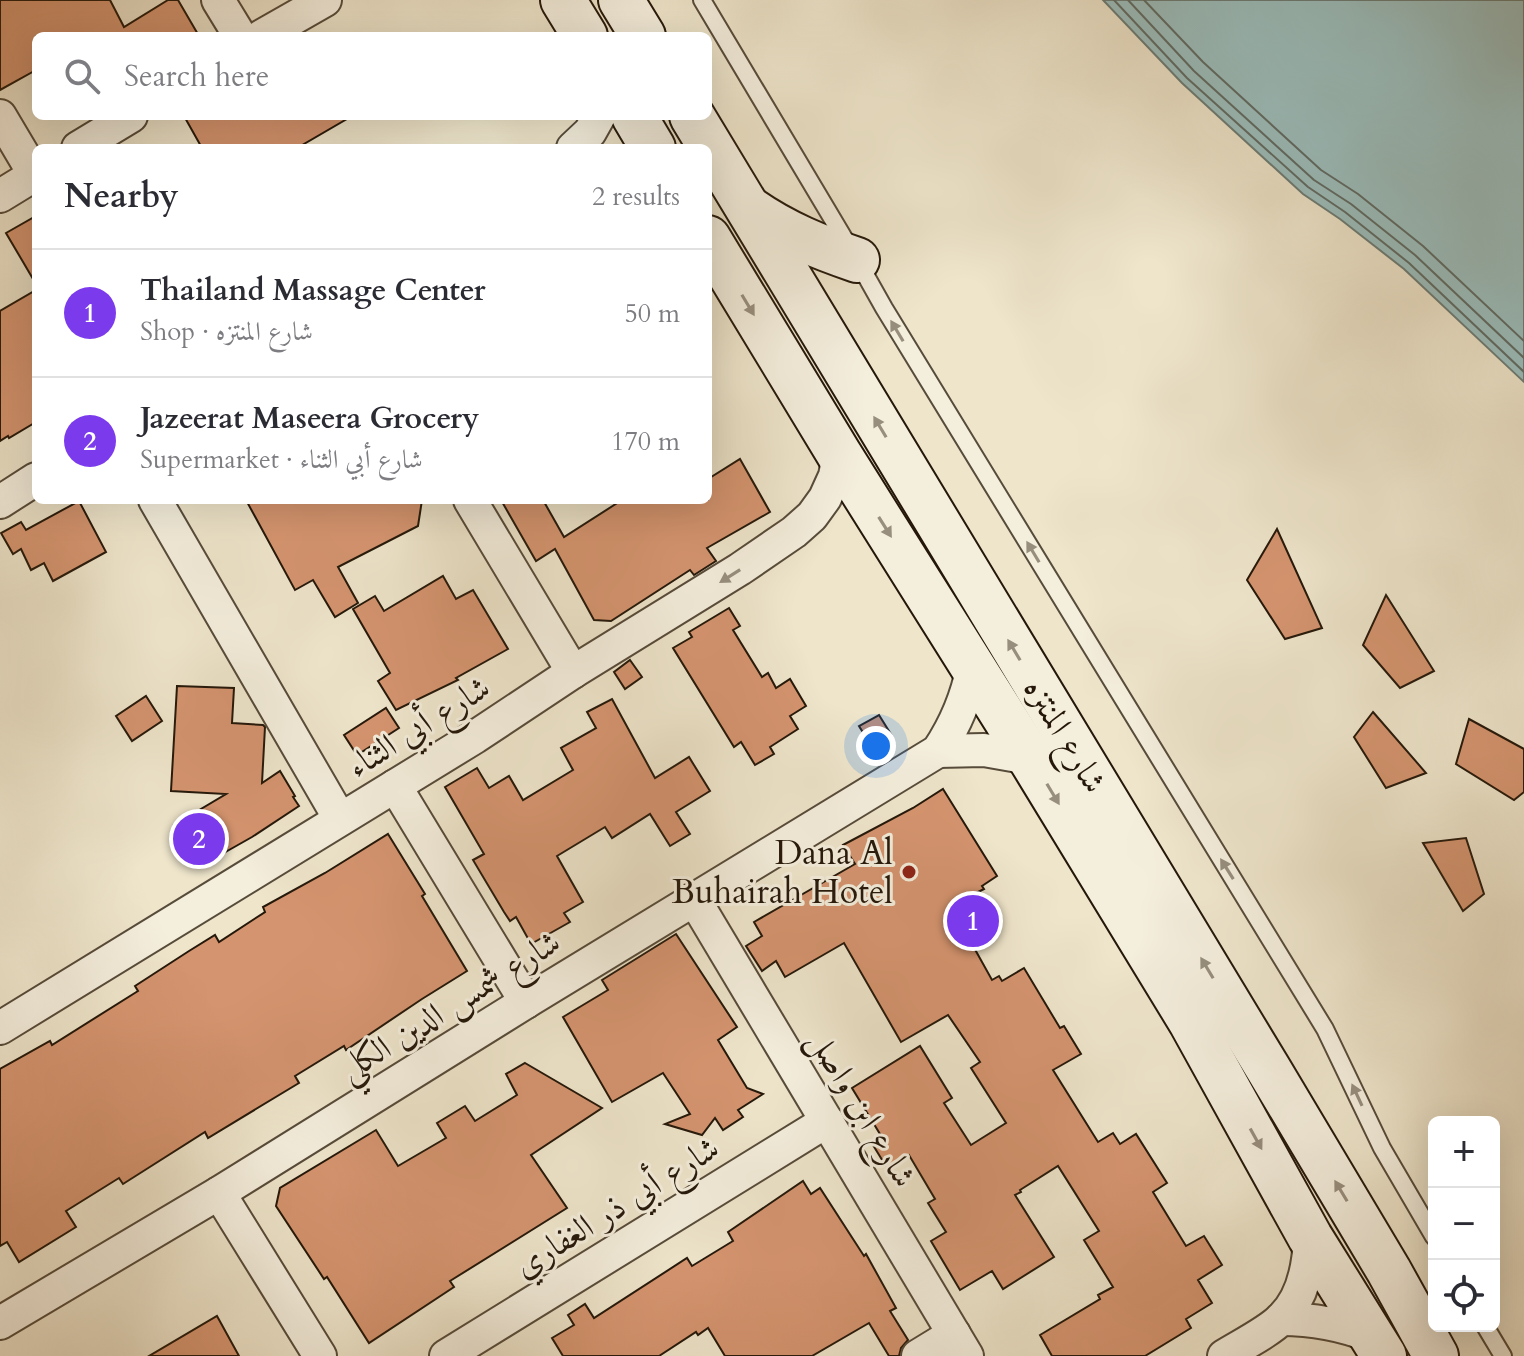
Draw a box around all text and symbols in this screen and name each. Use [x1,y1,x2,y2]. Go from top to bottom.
search box [32,32,712,120]
icon: search [60,54,104,98]
text: Search here [124,56,269,97]
text: Nearby [64,173,179,219]
text: 2 results [592,179,680,214]
text: Thailand Massage Center [140,270,486,311]
one-way arrow [741,294,755,316]
text: 1 [83,296,97,331]
text: 50 m [624,296,680,331]
text: Shop · شارع المنتزه [140,314,313,349]
one-way arrow [890,320,905,341]
text: Jazeerat Maseera Grocery [140,398,479,439]
one-way arrow [873,416,887,438]
text: 2 [83,424,97,459]
text: 170 m [611,424,680,459]
text: Supermarket · شارع أبي الثناء [140,442,423,477]
one-way arrow [877,516,892,537]
one-way arrow [1026,541,1040,563]
one-way arrow [719,568,741,582]
one-way arrow [1008,639,1022,661]
street label: شارع أبي الثناء [338,664,502,793]
street label: شارع المنتزه [1008,669,1118,804]
your location [856,726,896,766]
one-way arrow [1045,783,1059,805]
pin: 2 [173,809,225,869]
place label: Dana Al Buhairah Hotel [672,830,893,915]
one-way arrow [1220,859,1235,880]
marker: Dana Al Buhairah Hotel [900,863,918,881]
pin: 1 [947,891,999,951]
street label: شارع شمس الدين الكلي [330,919,574,1100]
one-way arrow [1200,957,1214,979]
street label: شارع ابن واصل [793,1021,927,1199]
one-way arrow [1350,1083,1364,1106]
map controls [1428,1116,1500,1332]
button: + [1428,1116,1500,1188]
street label: شارع أبي ذر الغفاري [505,1124,731,1293]
one-way arrow [1249,1127,1262,1150]
one-way arrow [1334,1180,1348,1202]
button: − [1428,1188,1500,1260]
button: locate [1428,1260,1500,1332]

